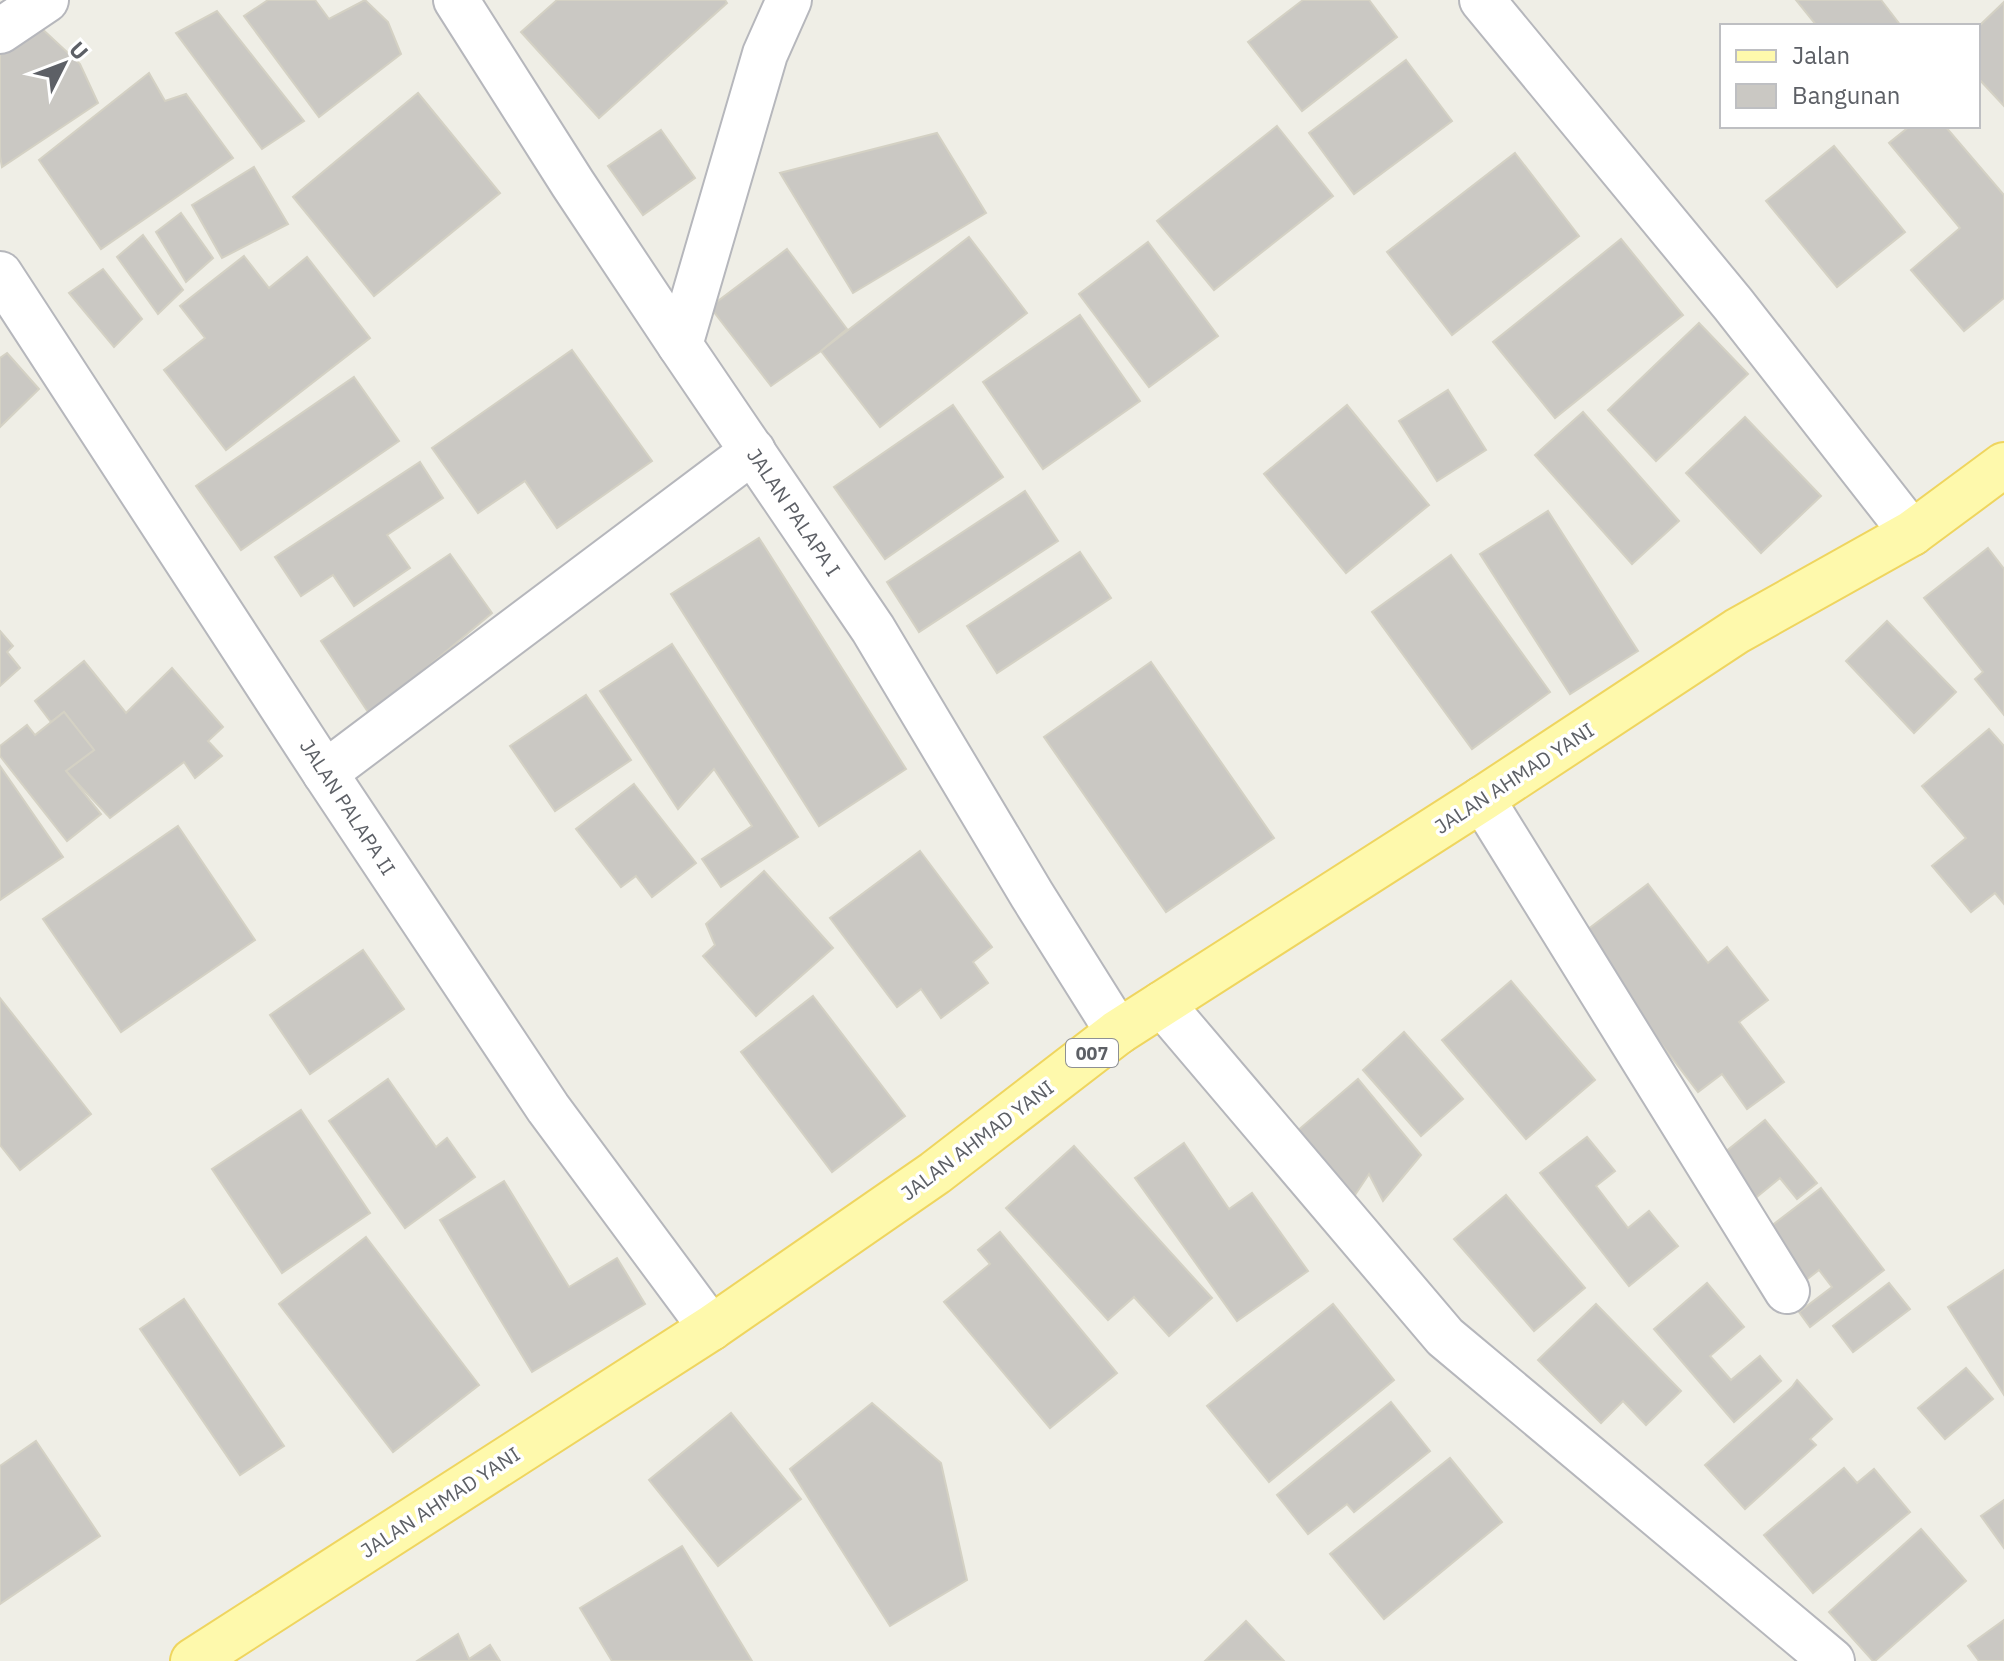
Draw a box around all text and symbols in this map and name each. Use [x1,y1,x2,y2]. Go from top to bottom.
north arrow [24,24,104,104]
legend [1720,24,1980,128]
text: U [63,35,95,66]
text: Jalan [1792,39,1850,71]
text: Bangunan [1792,79,1900,111]
street label: JALAN PALAPA I [741,443,847,581]
street label: JALAN AHMAD YANI [1429,716,1599,840]
street label: JALAN PALAPA II [294,734,402,880]
road number: 007 [1066,1039,1118,1067]
street label: JALAN AHMAD YANI [895,1074,1059,1206]
street label: JALAN AHMAD YANI [355,1440,525,1564]

